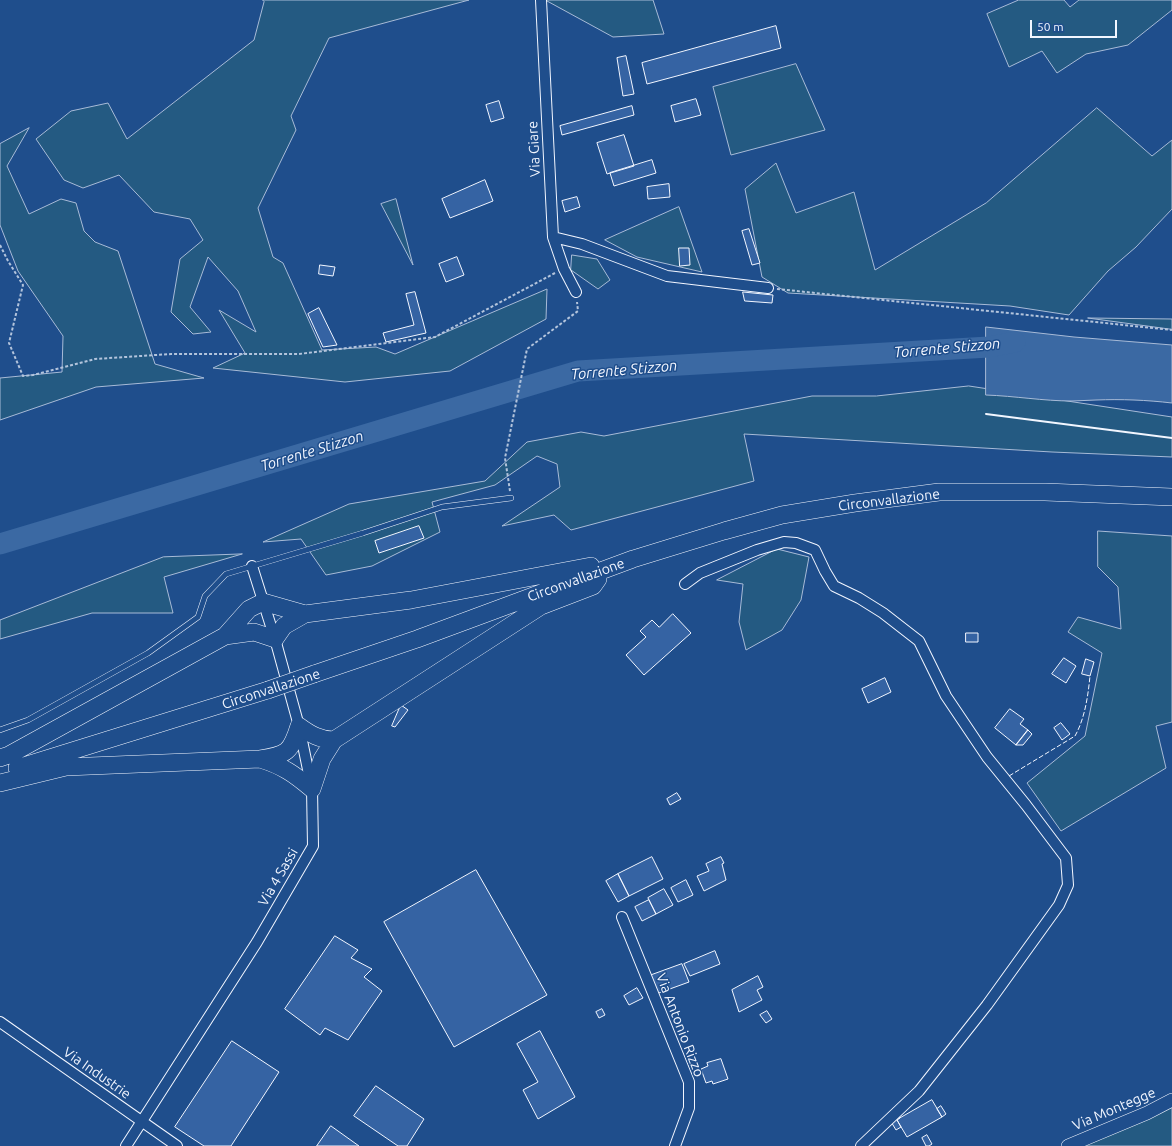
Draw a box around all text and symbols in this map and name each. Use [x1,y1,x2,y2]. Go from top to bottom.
scale bar [1032,12,1119,38]
text: 50 m [1037,20,1064,33]
street label: Via Giare [524,121,544,177]
water label: Torrente Stizzon [893,334,1001,362]
water label: Torrente Stizzon [570,356,678,384]
water label: Torrente Stizzon [258,427,366,475]
street label: Circonvallazione [837,485,941,515]
street label: Circonvallazione [525,555,627,605]
street label: Circonvallazione [220,665,322,713]
street label: Via 4 Sassi [255,845,301,909]
street label: Via Antonio Rizzo [652,971,708,1079]
street label: Via Industrie [60,1043,134,1103]
street label: Via Montegge [1070,1084,1158,1134]

